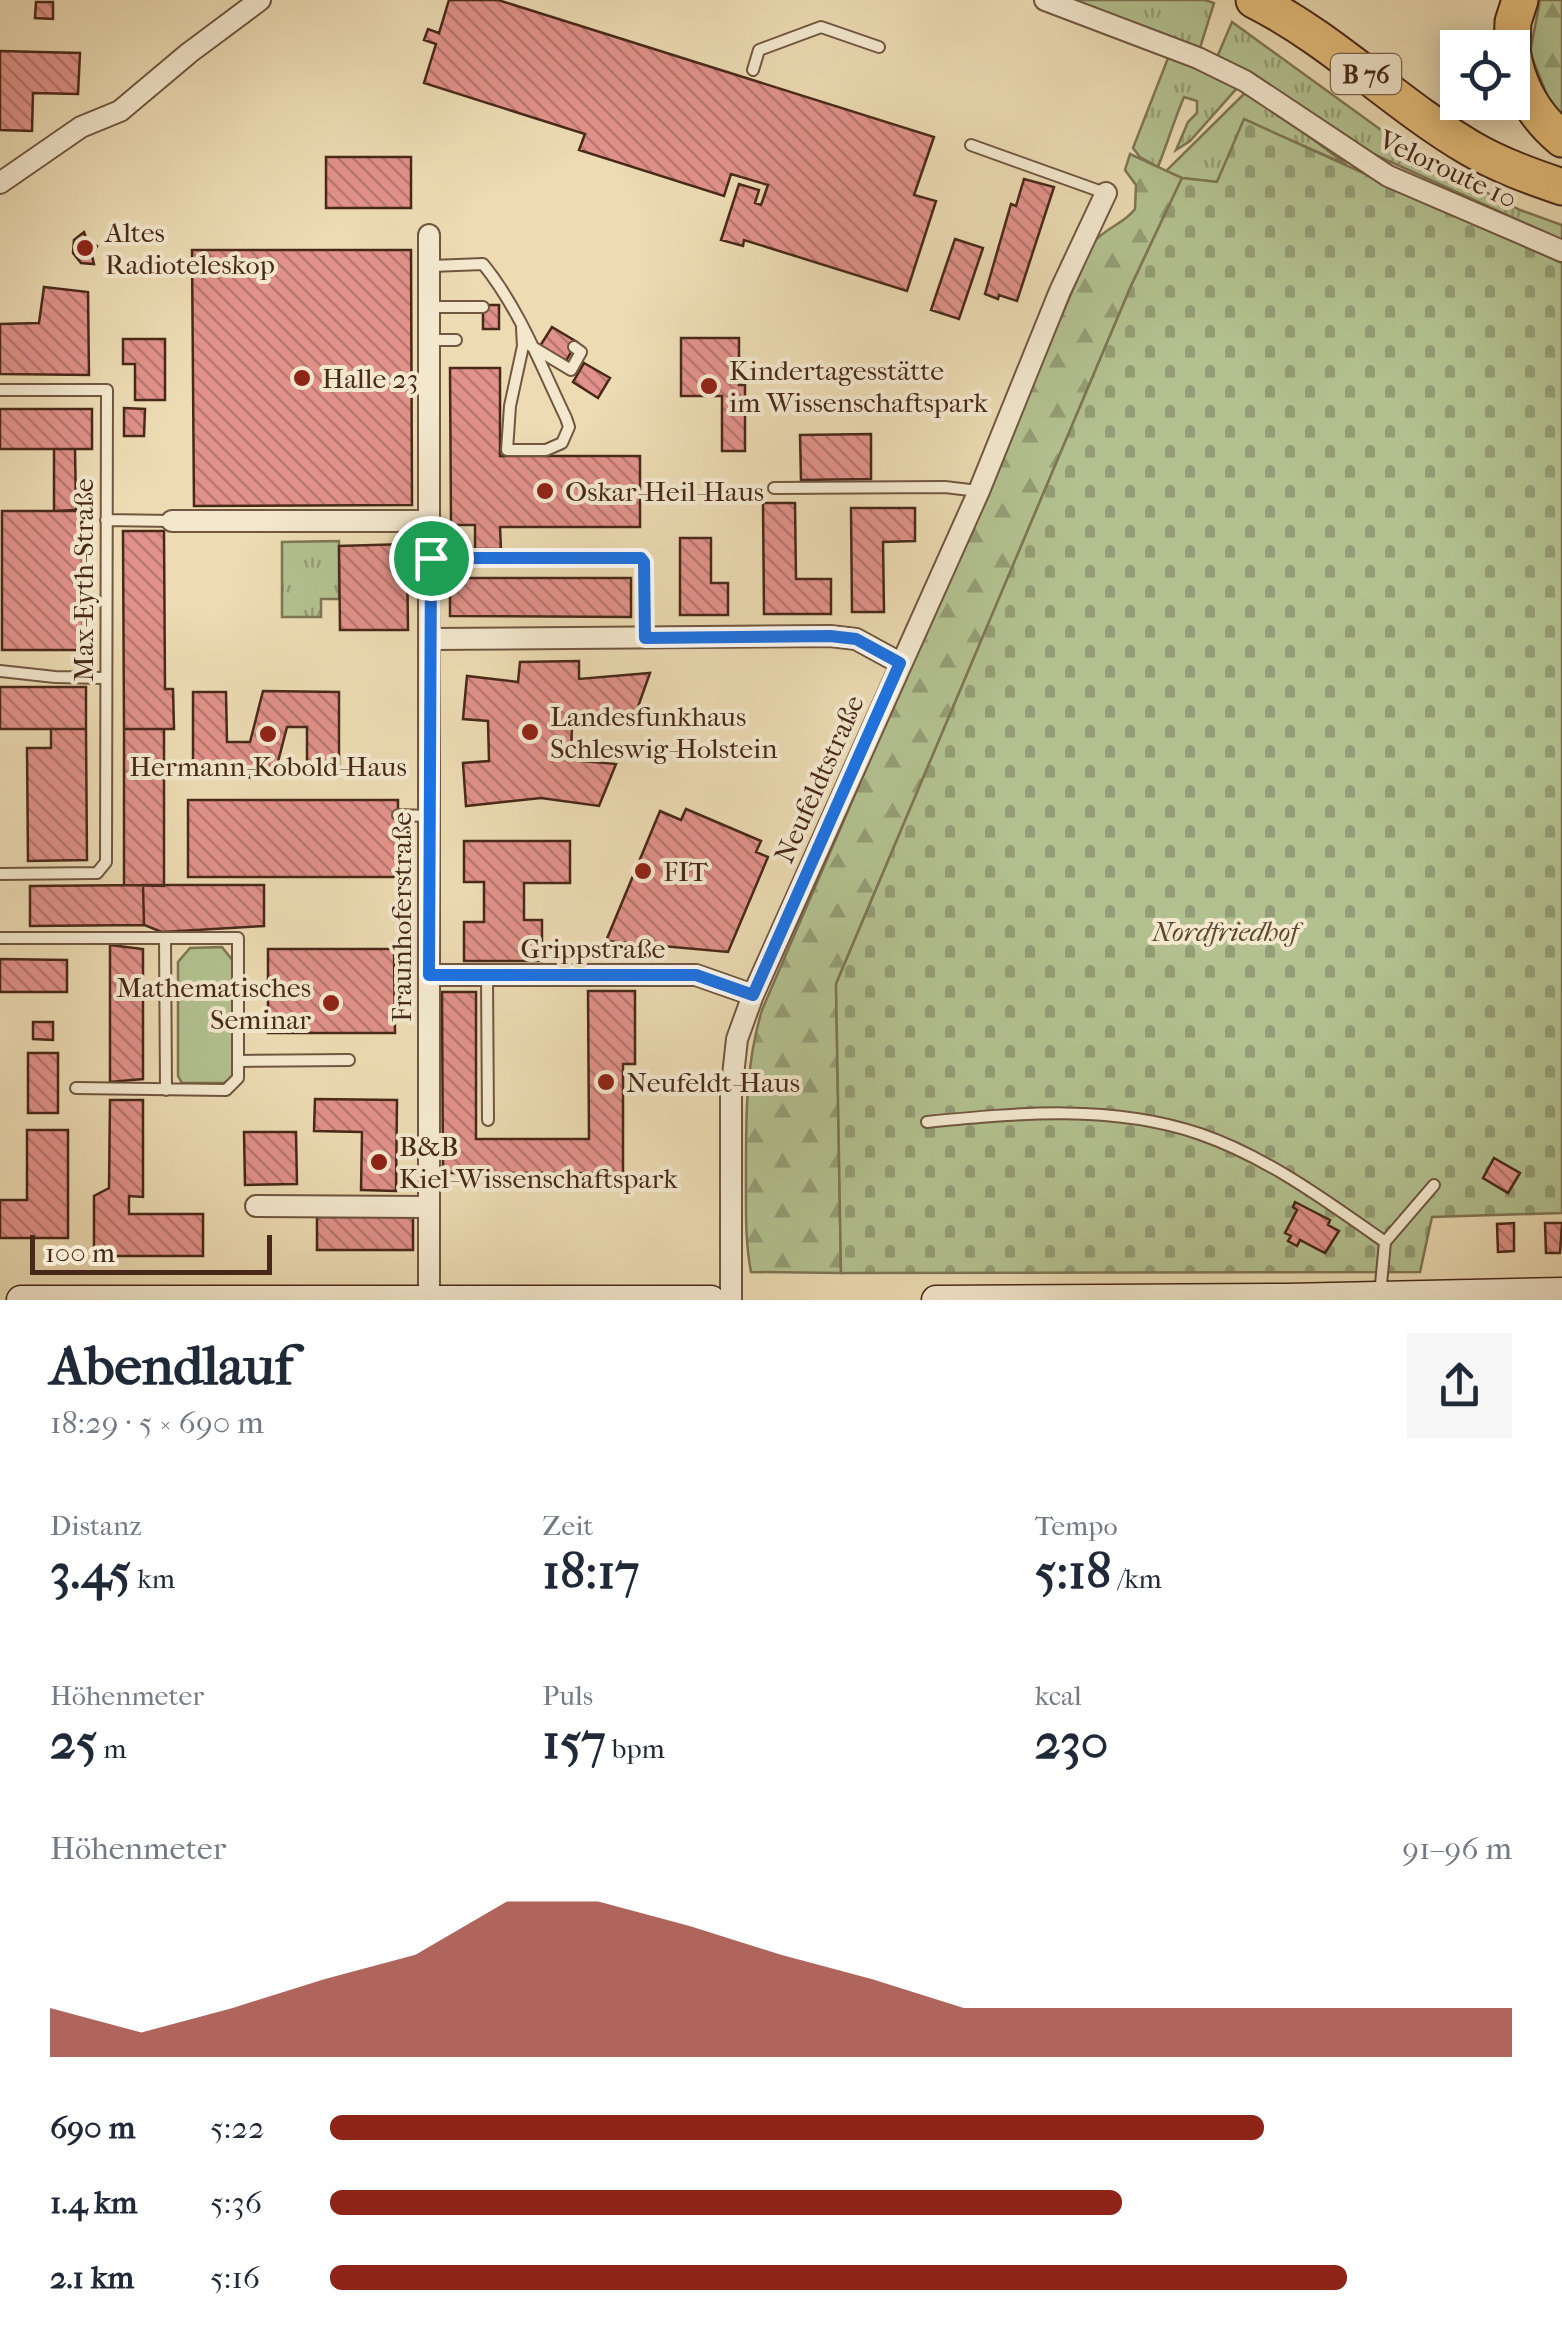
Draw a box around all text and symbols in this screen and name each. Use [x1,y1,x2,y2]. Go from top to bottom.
map controls [1440,30,1530,120]
button: locate [1440,30,1530,120]
road number: B 76 [1331,54,1401,94]
street label: Veloroute 10 [1373,122,1522,215]
place label: Altes Radioteleskop [104,216,275,281]
marker: Altes Radioteleskop [74,237,96,259]
place label: Kindertagesstätte im Wissenschaftspark [729,354,989,419]
place label: Halle 23 [322,362,418,395]
marker: Halle 23 [291,367,313,389]
marker: Kindertagesstätte im Wissenschaftspark [698,375,720,397]
place label: Oskar-Heil-Haus [565,475,764,508]
street label: Max-Eyth-Straße [67,478,100,682]
marker: Oskar-Heil-Haus [534,480,556,502]
pin [389,516,474,601]
icon: arrive [404,531,459,586]
street label: Neufeldtstraße [767,690,871,868]
place label: Landesfunkhaus Schleswig-Holstein [550,700,778,765]
marker: Landesfunkhaus Schleswig-Holstein [519,721,541,743]
marker: Hermann-Kobold-Haus [257,723,279,745]
place label: Hermann-Kobold-Haus [129,750,407,783]
street label: Fraunhoferstraße [385,812,418,1022]
place label: FIT [663,855,709,888]
marker: FIT [632,860,654,882]
park label: Nordfriedhof [1151,915,1304,948]
street label: Grippstraße [521,932,666,965]
place label: Mathematisches Seminar [116,971,311,1036]
marker: Mathematisches Seminar [320,992,342,1014]
place label: Neufeldt-Haus [626,1066,800,1099]
marker: Neufeldt-Haus [595,1071,617,1093]
place label: B&B Kiel-Wissenschaftspark [399,1130,678,1195]
marker: B&B Kiel-Wissenschaftspark [368,1151,390,1173]
scale bar [30,1230,272,1274]
text: 100 m [45,1236,115,1269]
button: share [1407,1333,1512,1438]
text: Abendlauf [50,1334,293,1398]
text: 18:29 · 5 × 690 m [50,1404,264,1441]
text: Distanz [50,1509,142,1542]
text: Zeit [542,1509,593,1542]
text: Tempo [1035,1509,1118,1542]
text: 3.45 [50,1542,131,1601]
text: 18:17 [542,1542,639,1601]
text: 5:18 [1035,1542,1111,1601]
text: km [131,1562,175,1595]
text: /km [1111,1562,1162,1595]
text: Höhenmeter [50,1679,204,1712]
text: Puls [542,1679,593,1712]
text: kcal [1035,1679,1082,1712]
text: 25 [50,1712,97,1771]
text: 157 [542,1712,606,1771]
text: 230 [1035,1712,1108,1771]
text: m [97,1732,127,1765]
text: bpm [606,1732,665,1765]
text: Höhenmeter [50,1830,226,1867]
text: 91–96 m [1402,1830,1512,1867]
text: 690 m [50,2109,135,2146]
text: 5:22 [210,2109,264,2146]
text: 1.4 km [50,2184,137,2221]
text: 5:36 [210,2184,262,2221]
text: 2.1 km [50,2259,134,2296]
text: 5:16 [210,2259,260,2296]

